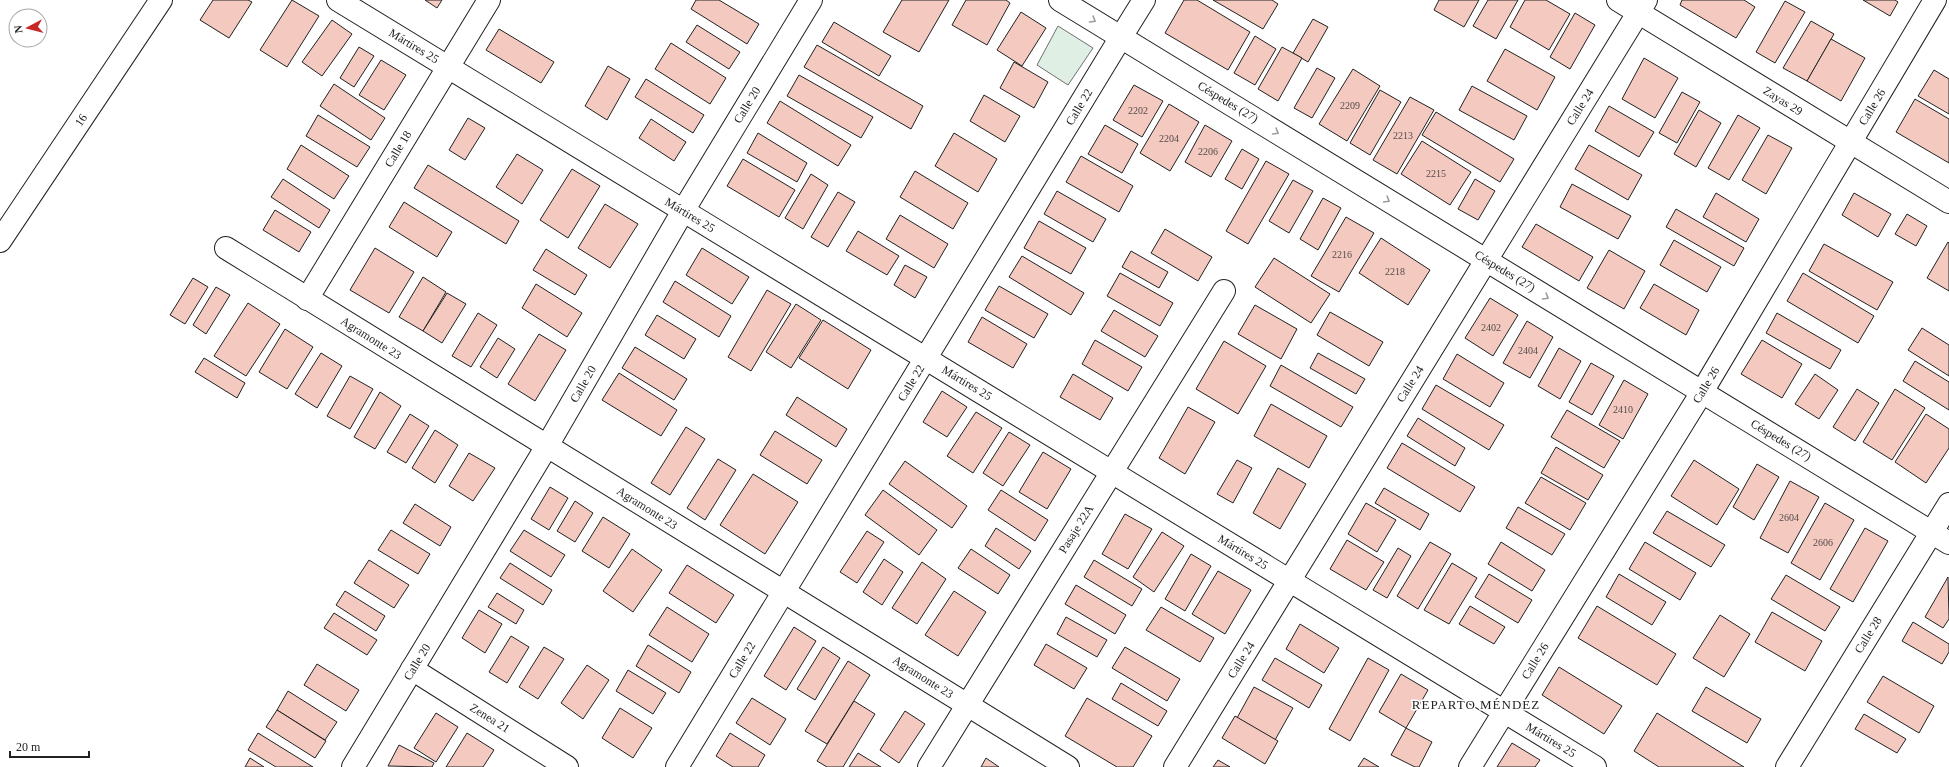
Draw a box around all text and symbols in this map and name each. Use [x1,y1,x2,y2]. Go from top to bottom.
north arrow [8,8,48,48]
one-way arrow [1089,16,1096,23]
text: N [12,24,25,34]
street label: Mártires 25 [387,26,441,66]
street label: Céspedes (27) [1195,78,1261,126]
street label: Zayas 29 [1761,83,1805,119]
street label: Calle 20 [731,84,763,126]
street label: Calle 22 [1063,86,1095,128]
street label: Calle 24 [1563,86,1597,128]
street label: Calle 26 [1856,86,1888,128]
house number: 2209 [1340,100,1360,111]
house number: 2202 [1128,105,1148,116]
street label: 16 [72,111,90,129]
one-way arrow [1272,127,1279,134]
street label: Calle 18 [382,128,414,170]
house number: 2213 [1393,130,1413,141]
house number: 2204 [1159,133,1179,144]
house number: 2206 [1198,146,1218,157]
house number: 2215 [1426,168,1446,179]
street label: Mártires 25 [663,195,717,235]
one-way arrow [1383,195,1390,202]
street label: Céspedes (27) [1472,247,1538,295]
house number: 2216 [1332,249,1352,260]
house number: 2218 [1385,266,1405,277]
one-way arrow [1542,292,1549,299]
street label: Agramonte 23 [338,314,404,362]
house number: 2402 [1481,322,1501,333]
house number: 2404 [1518,345,1538,356]
street label: Calle 22 [895,362,927,404]
street label: Calle 20 [567,363,599,405]
street label: Mártires 25 [940,363,994,403]
street label: Calle 24 [1393,363,1427,405]
street label: Calle 26 [1690,364,1722,406]
house number: 2410 [1613,404,1633,415]
street label: Céspedes (27) [1748,416,1814,464]
street label: Agramonte 23 [614,484,680,532]
street label: Pasaje 22A [1056,502,1097,556]
house number: 2604 [1779,512,1799,523]
street label: Mártires 25 [1216,532,1270,572]
house number: 2606 [1813,537,1833,548]
street label: Calle 28 [1851,614,1885,656]
street label: Calle 22 [726,639,758,681]
street label: Calle 24 [1224,639,1258,681]
street label: Calle 26 [1518,640,1552,682]
street label: Calle 20 [401,641,433,683]
street label: Agramonte 23 [890,653,956,701]
district label: REPARTO MÉNDEZ [1412,697,1540,712]
street label: Zenea 21 [468,700,512,736]
street label: Mártires 25 [1524,720,1578,760]
scale bar [10,733,89,759]
text: 20 m [16,740,41,754]

